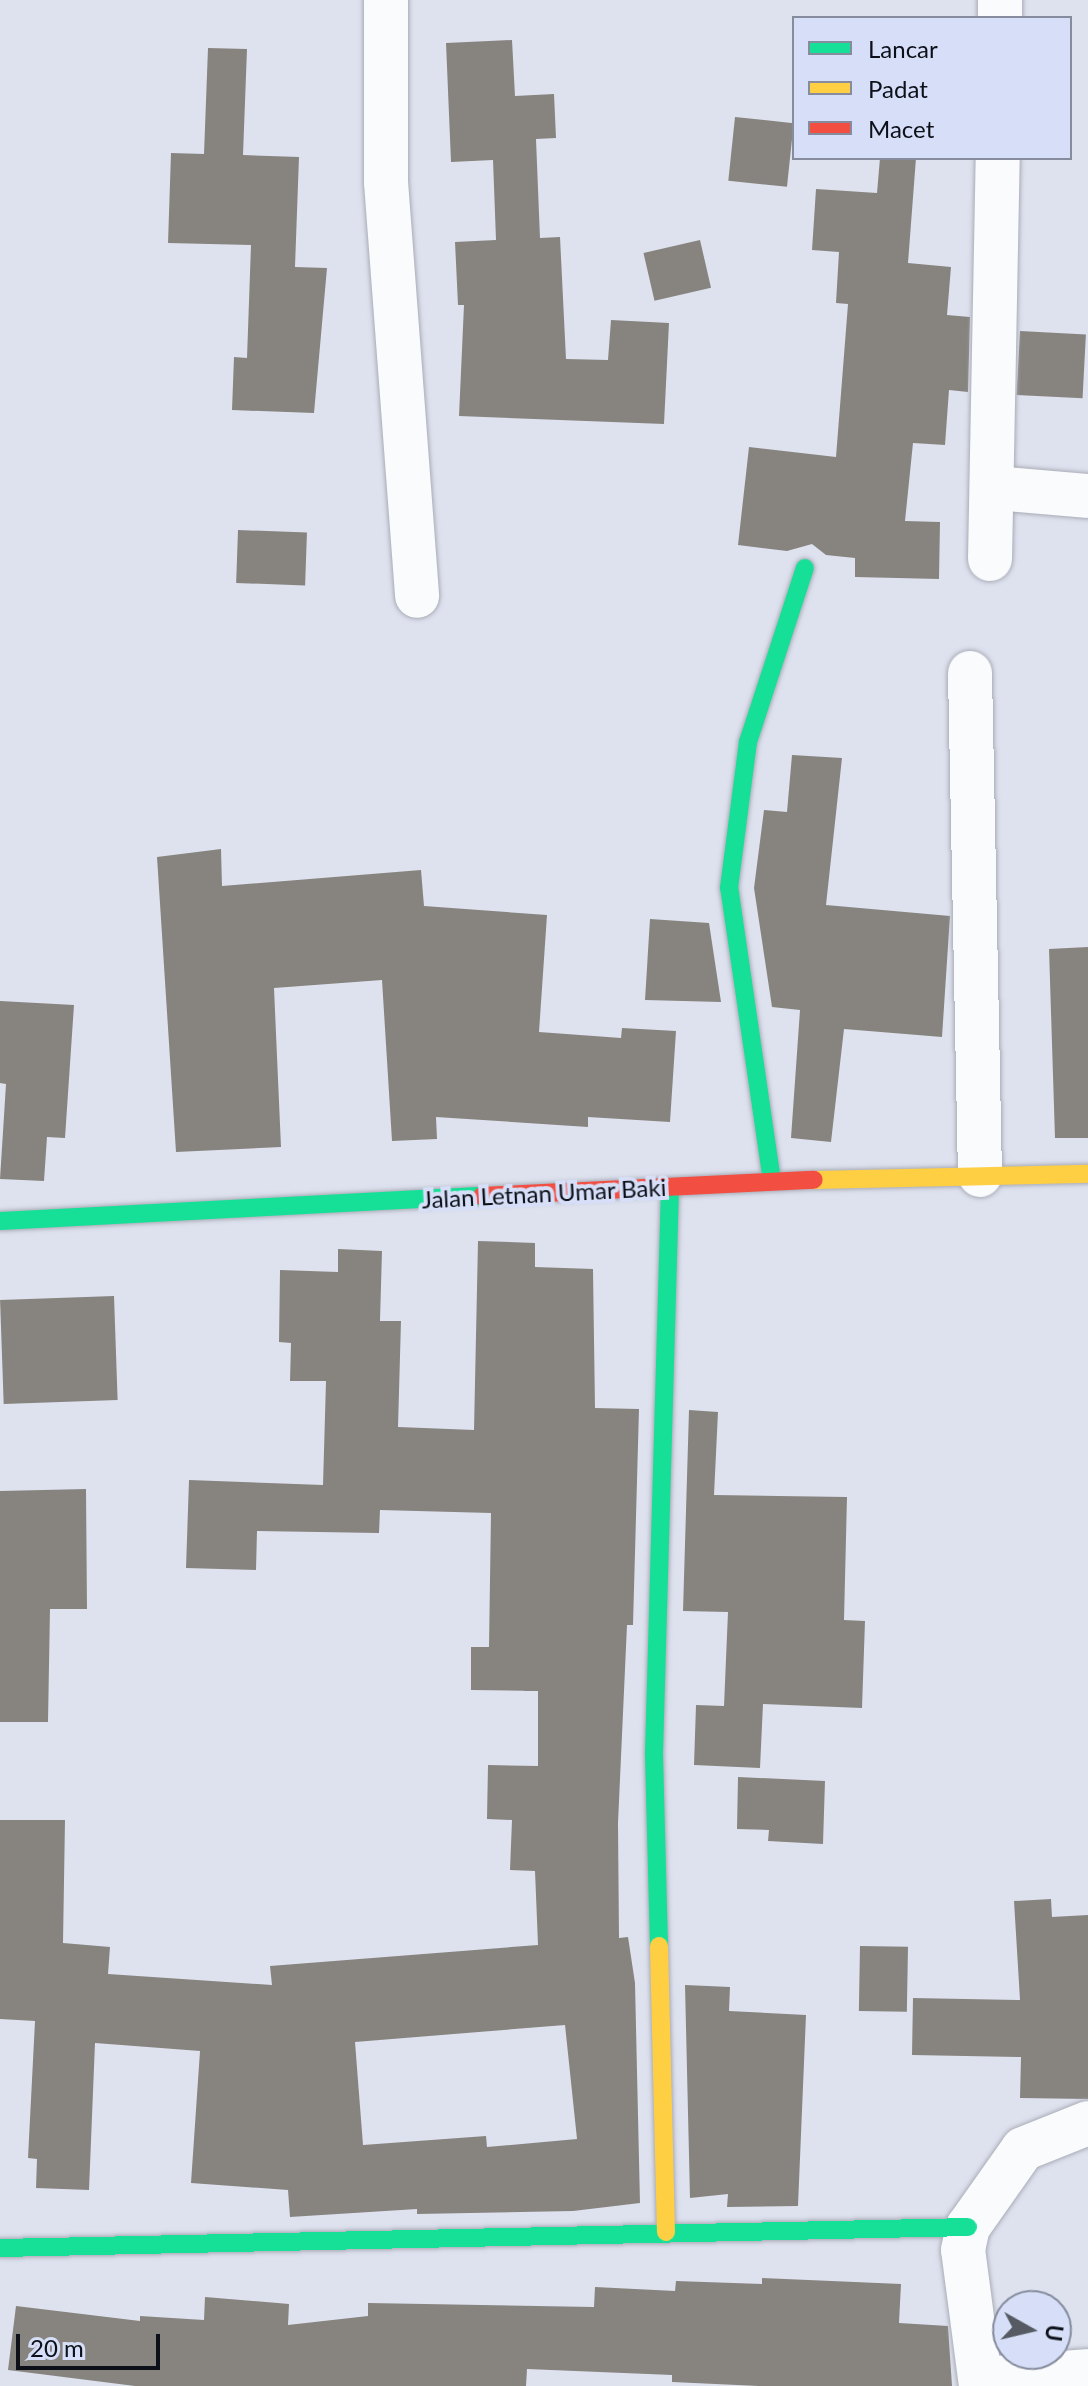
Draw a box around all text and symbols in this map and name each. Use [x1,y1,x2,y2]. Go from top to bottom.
legend [792,16,1072,160]
text: Lancar [868,34,938,63]
text: Padat [868,74,928,103]
text: Macet [868,114,934,143]
street label: Jalan Letnan Umar Baki [421,1172,667,1214]
north arrow [992,2290,1072,2370]
scale bar [20,2318,164,2368]
text: U [1040,2323,1069,2343]
text: 20 m [30,2333,84,2362]

